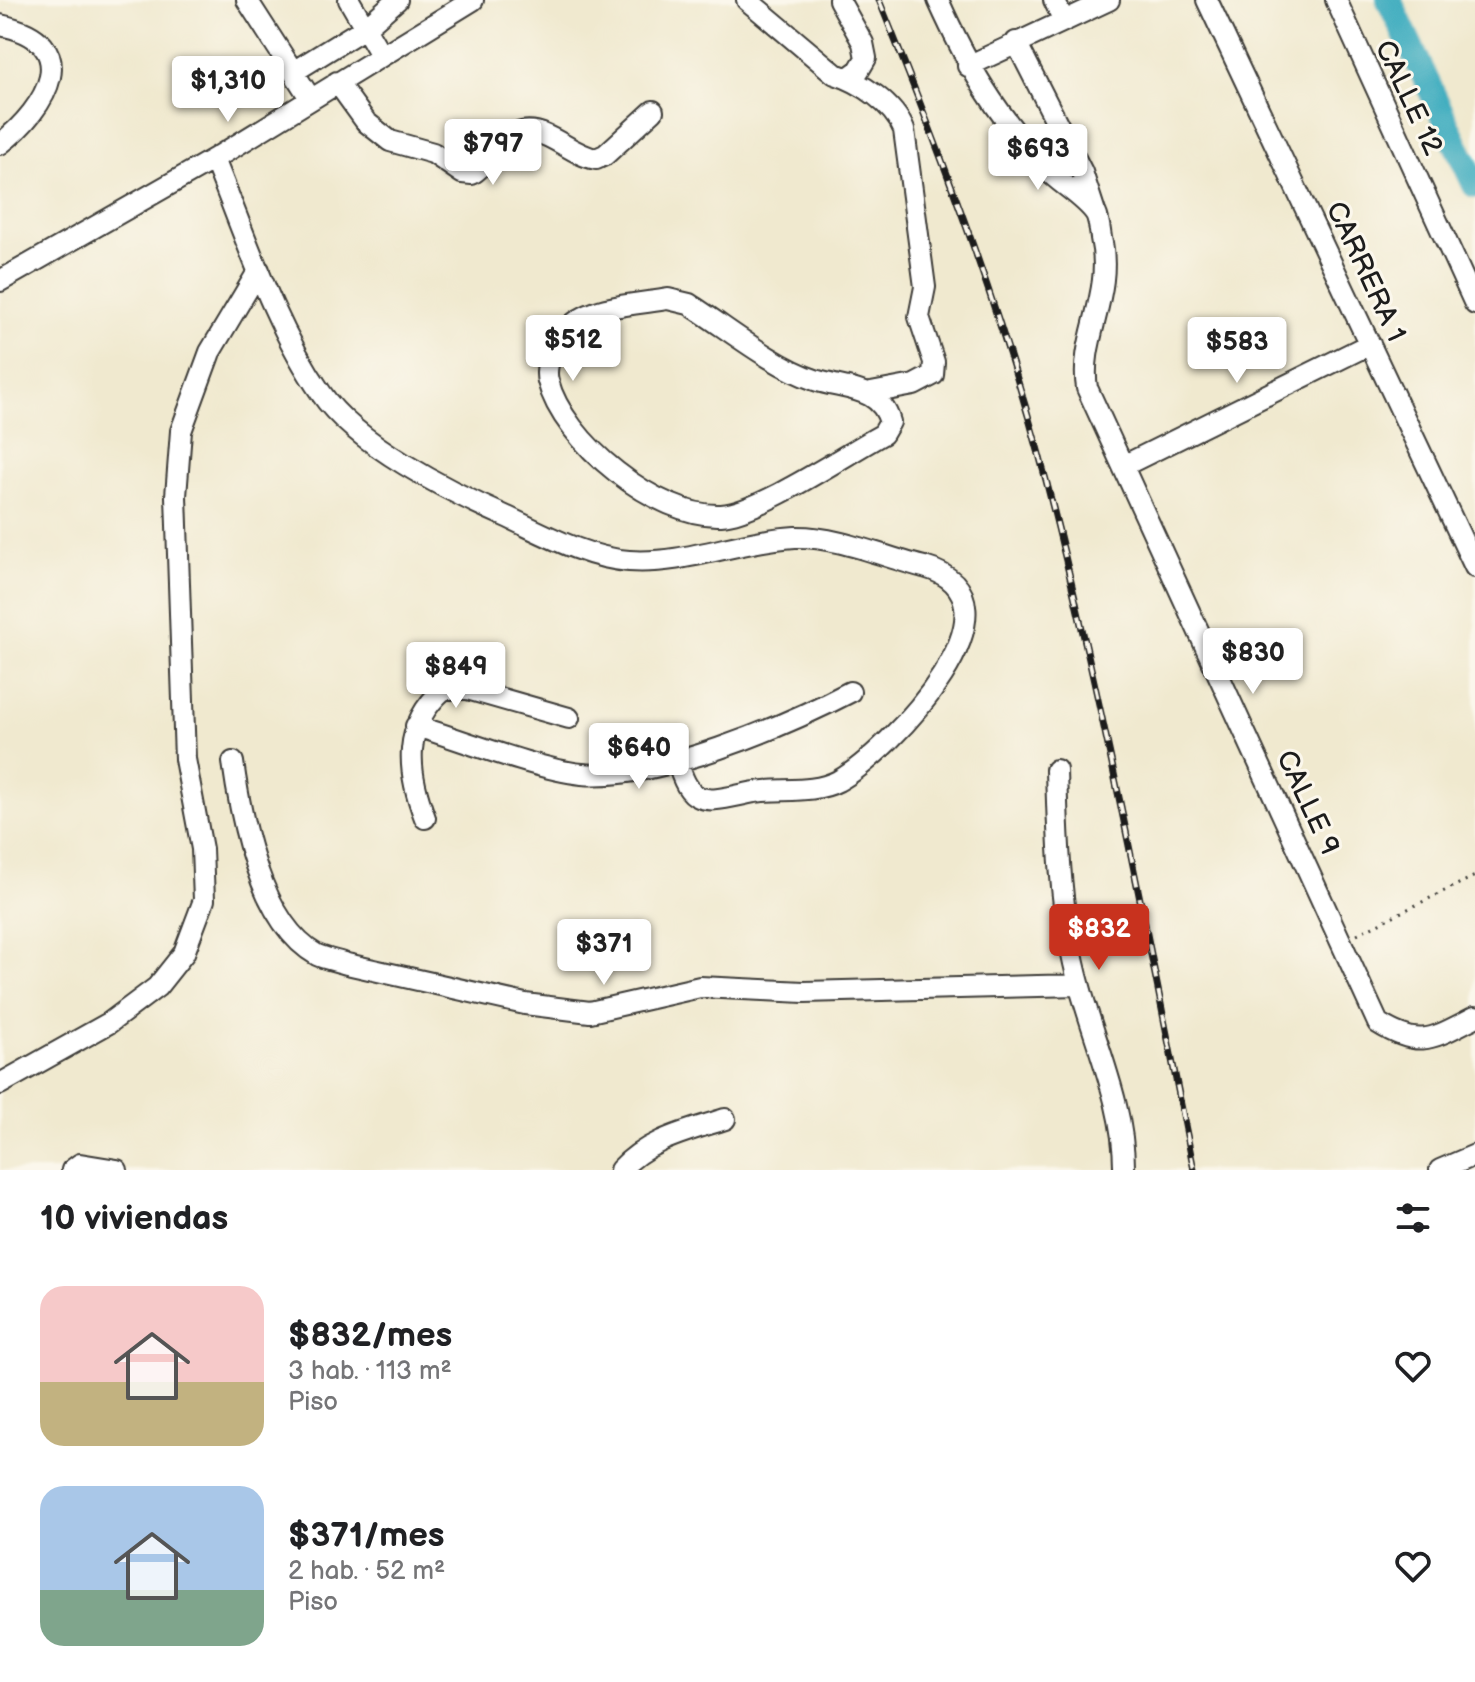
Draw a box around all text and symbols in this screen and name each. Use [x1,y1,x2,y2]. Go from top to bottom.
street label: CALLE 12 [1368,35,1450,161]
pin: $1,310 [163,56,293,124]
text: $1,310 [190,66,266,97]
pin: $797 [446,119,540,187]
pin: $693 [991,124,1085,192]
text: $797 [462,129,524,160]
text: $693 [1006,134,1070,165]
street label: CARRERA 1 [1319,196,1412,347]
pin: $512 [526,315,620,383]
pin: $583 [1190,317,1284,385]
text: $512 [544,325,602,356]
text: $583 [1206,327,1268,358]
pin: $830 [1206,628,1300,696]
text: $830 [1221,638,1285,669]
pin: $849 [409,642,503,710]
text: $849 [424,652,488,683]
pin: $640 [592,723,686,791]
text: $640 [607,733,671,764]
street label: CALLE 9 [1269,745,1346,860]
pin: $832 [1052,904,1146,972]
text: $832 [1067,914,1131,945]
pin: $371 [557,919,651,987]
text: $371 [575,929,633,960]
icon: filters [1391,1196,1435,1240]
text: 10 viviendas [40,1198,228,1239]
text: $832/mes [288,1315,452,1356]
icon: home [104,1318,200,1414]
icon: heart [1391,1344,1435,1388]
text: 3 hab. · 113 m² [288,1356,452,1387]
text: Piso [288,1387,338,1418]
text: $371/mes [288,1515,445,1556]
icon: home [104,1518,200,1614]
icon: heart [1391,1544,1435,1588]
text: 2 hab. · 52 m² [288,1556,445,1587]
text: Piso [288,1587,338,1618]

